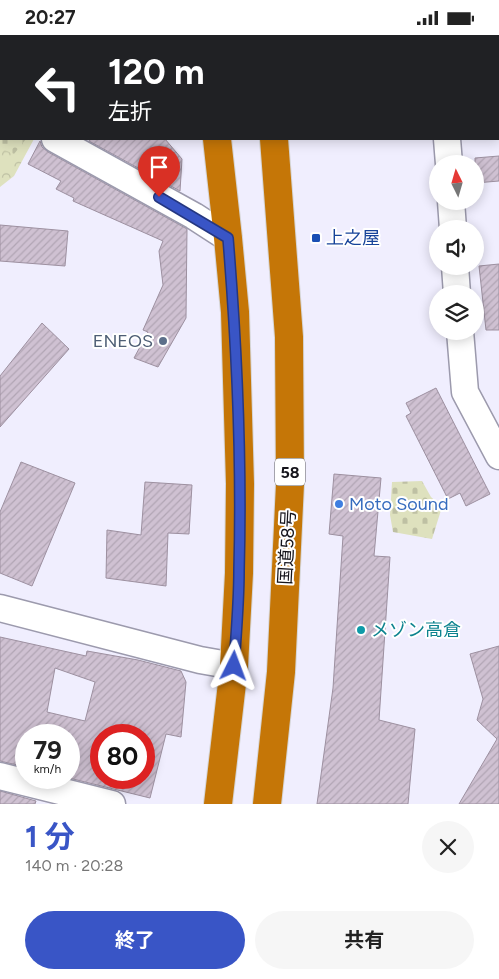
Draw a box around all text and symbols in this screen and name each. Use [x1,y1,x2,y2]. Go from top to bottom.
text: 20:27 [25,6,76,29]
text: 120 m [108,51,205,93]
icon: left [25,55,90,120]
text: 左折 [108,98,152,125]
pin [138,146,180,197]
icon: arrive [145,153,173,181]
north arrow [429,155,484,210]
map controls [429,155,484,340]
button: sound [429,220,484,275]
place label: 上之屋 [326,227,380,249]
marker: 上之屋 [310,232,322,244]
button: layers [429,285,484,340]
place label: ENEOS [93,330,153,352]
marker: ENEOS [157,335,169,347]
road number: 58 [275,459,305,486]
place label: Moto Sound [349,493,448,515]
marker: Moto Sound [333,498,345,510]
street label: 国道58号 [274,509,300,585]
place label: メゾン高倉 [371,619,461,641]
marker: メゾン高倉 [355,624,367,636]
position arrow [207,639,259,691]
speed limit sign: 80 [90,724,155,789]
text: 79 [33,735,62,765]
text: km/h [34,762,61,776]
text: 1 分 [25,818,75,855]
button: close [422,821,474,873]
text: 140 m · 20:28 [25,856,123,875]
button: 終了 [25,911,245,969]
button: 共有 [255,911,474,969]

